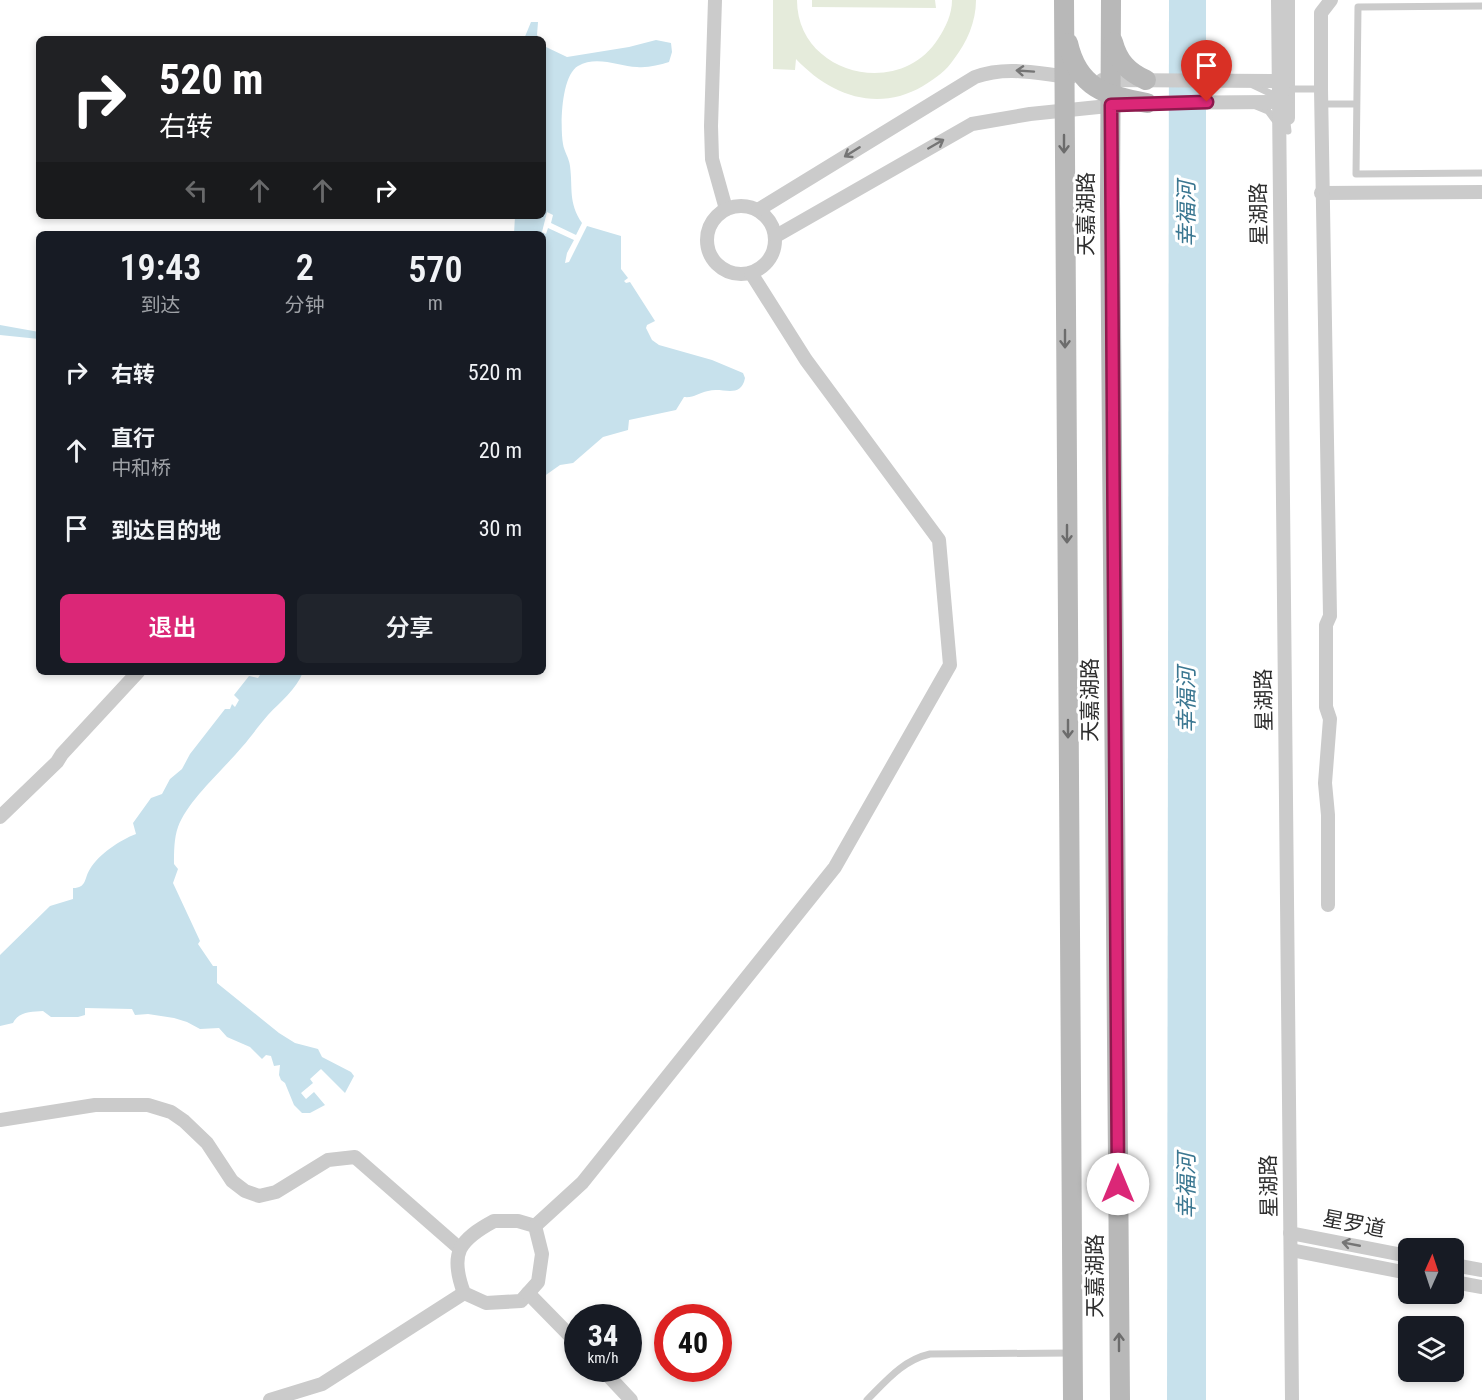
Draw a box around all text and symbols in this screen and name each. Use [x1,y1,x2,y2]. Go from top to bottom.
pin [1181,40,1232,102]
icon: arrive [1190,49,1223,82]
text: 520 m [159,55,264,104]
icon: right [60,60,138,138]
one-way arrow [1016,65,1036,76]
text: 右转 [159,111,213,143]
one-way arrow [1058,134,1070,154]
one-way arrow [927,138,944,150]
one-way arrow [844,146,861,158]
street label: 天嘉湖路 [1074,172,1098,256]
icon: left [180,174,213,207]
icon: ahead [243,174,276,207]
icon: ahead [306,174,339,207]
icon: right [369,174,402,207]
water label: 幸福河 [1174,177,1199,247]
street label: 星湖路 [1246,182,1272,246]
text: 19:43 [119,247,201,289]
text: 2 [296,247,314,289]
text: 570 [408,249,463,291]
text: m [428,291,443,315]
text: 到达 [140,293,180,317]
text: 分钟 [285,293,325,317]
one-way arrow [1059,329,1071,349]
icon: right [60,356,93,389]
text: 520 m [468,360,522,385]
text: 右转 [111,362,155,387]
text: 直行 [111,426,155,451]
icon: ahead [60,434,93,467]
text: 20 m [479,438,522,463]
text: 中和桥 [111,456,171,480]
icon: arrive [60,512,93,545]
text: 30 m [479,516,522,541]
text: 到达目的地 [111,518,221,543]
one-way arrow [1061,524,1073,544]
button: 退出 [60,594,285,663]
button: 分享 [297,594,522,663]
street label: 天嘉湖路 [1078,658,1102,742]
water label: 幸福河 [1174,663,1199,733]
street label: 星湖路 [1251,668,1277,732]
one-way arrow [1062,719,1074,739]
water label: 幸福河 [1174,1149,1199,1219]
position arrow [1086,1152,1150,1216]
street label: 星湖路 [1256,1154,1282,1218]
street label: 星罗道 [1321,1206,1387,1242]
street label: 天嘉湖路 [1083,1234,1107,1318]
one-way arrow [1342,1238,1361,1250]
north arrow [1398,1238,1464,1304]
map controls [1398,1238,1464,1382]
speed limit sign: 40 [654,1304,732,1382]
button: layers [1398,1316,1464,1382]
text: 34 [588,1318,618,1353]
one-way arrow [1113,1332,1125,1352]
text: km/h [588,1349,618,1367]

